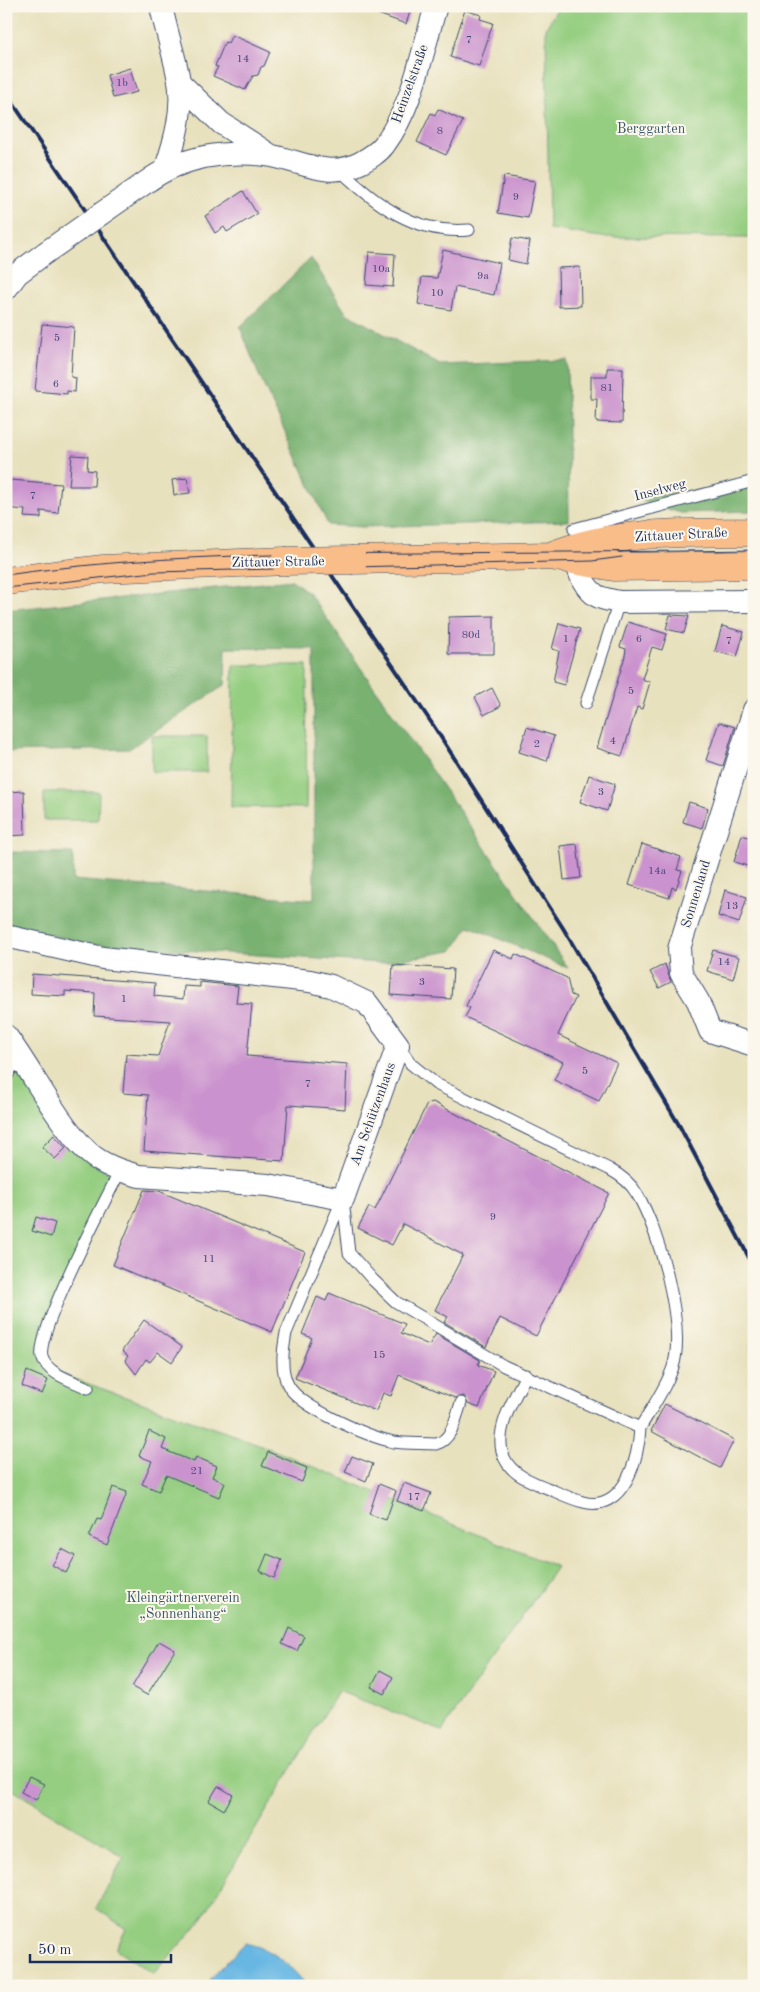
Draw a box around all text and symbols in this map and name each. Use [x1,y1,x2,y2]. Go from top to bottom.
house number: 7 [466,35,472,46]
street label: Heinzelstraße [389,43,431,125]
house number: 14 [237,54,249,65]
house number: 1b [116,78,128,89]
park label: Berggarten [617,122,686,136]
house number: 8 [437,126,443,137]
house number: 9 [513,192,519,203]
house number: 10a [372,264,391,275]
house number: 9a [477,271,489,282]
house number: 10 [431,288,443,299]
house number: 5 [54,333,60,344]
house number: 6 [53,379,59,390]
house number: 81 [601,383,613,394]
street label: Inselweg [632,476,688,504]
house number: 7 [30,491,36,502]
street label: Zittauer Straße [634,526,728,544]
street label: Zittauer Straße [231,554,325,570]
house number: 80d [462,630,481,641]
house number: 1 [563,634,569,645]
house number: 6 [636,634,642,645]
house number: 7 [726,636,732,647]
house number: 5 [628,686,634,697]
house number: 4 [610,736,616,747]
house number: 2 [534,739,540,750]
house number: 3 [598,787,604,798]
street label: Sonnenland [679,858,713,930]
house number: 14a [648,866,667,877]
house number: 13 [726,901,738,912]
house number: 14 [718,957,730,968]
house number: 3 [419,977,425,988]
house number: 1 [121,994,127,1005]
street label: Am Schützenhaus [348,1061,398,1167]
house number: 5 [582,1066,588,1077]
house number: 7 [305,1079,311,1090]
house number: 9 [490,1212,496,1223]
house number: 11 [203,1254,215,1265]
house number: 15 [373,1350,385,1361]
house number: 21 [191,1466,203,1477]
house number: 17 [408,1492,420,1503]
park label: Kleingärtnerverein „Sonnenhang“ [126,1591,240,1621]
scale bar [30,1932,171,1964]
text: 50 m [38,1943,72,1958]

